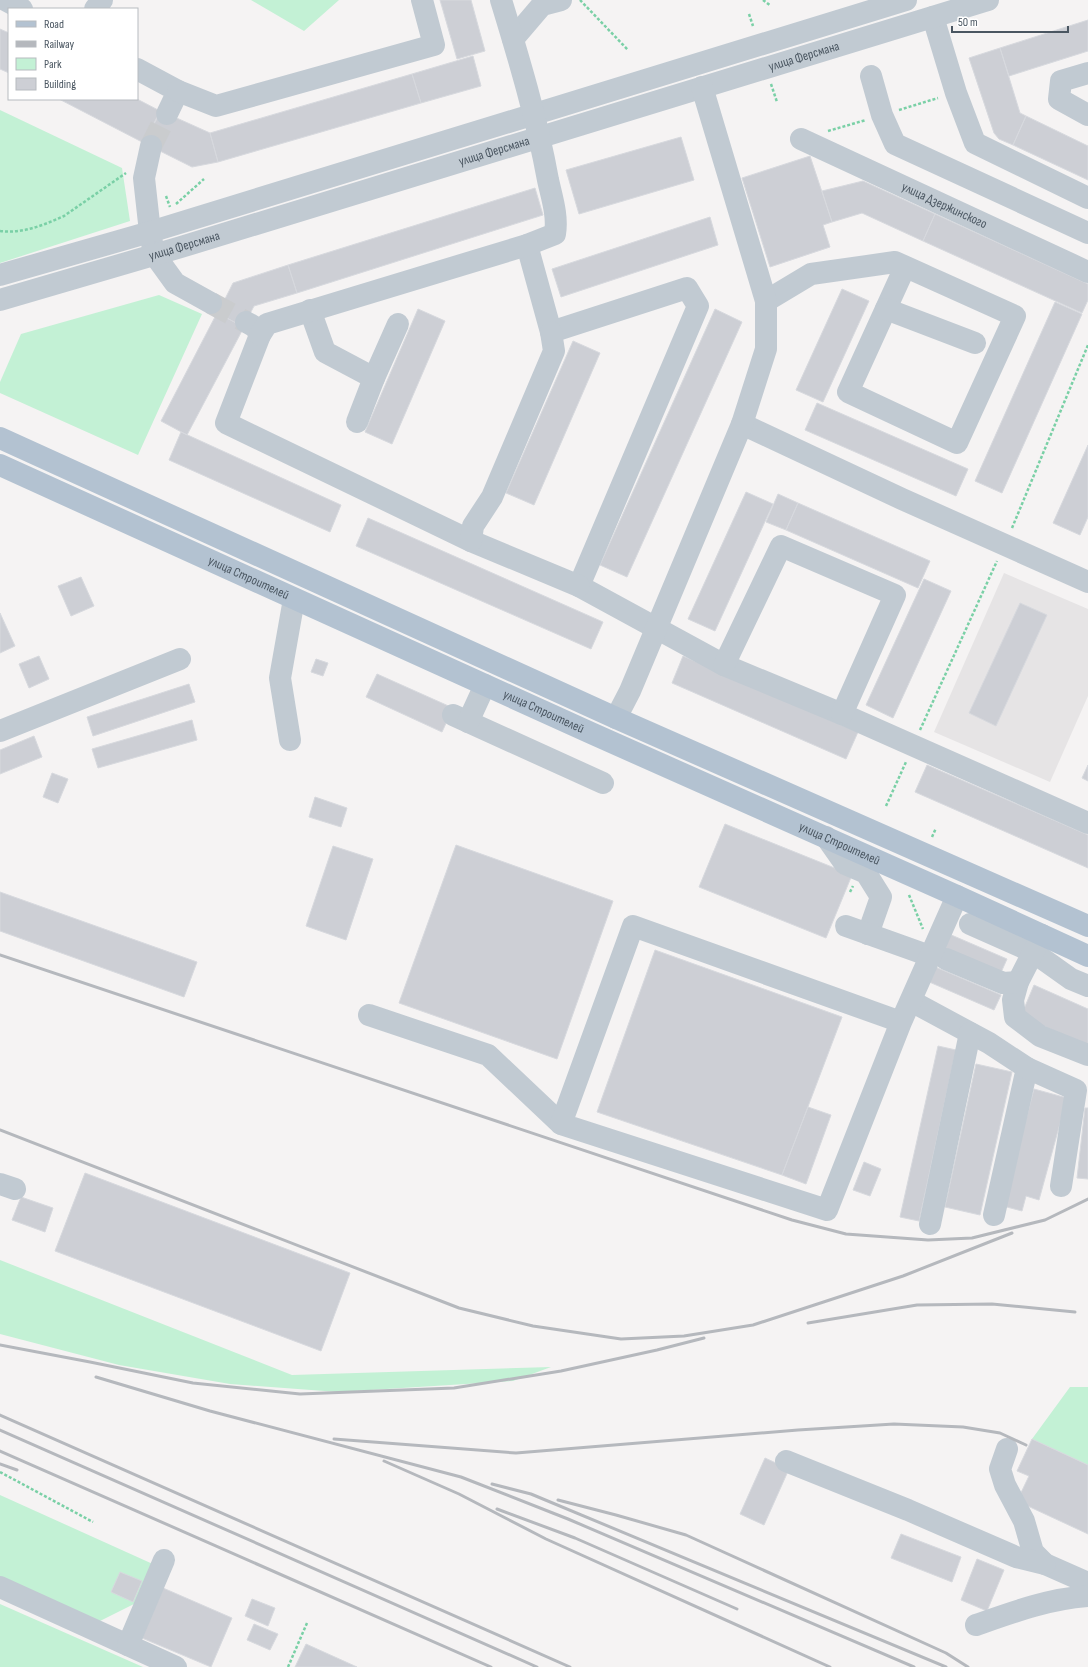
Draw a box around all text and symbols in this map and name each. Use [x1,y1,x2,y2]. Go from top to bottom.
legend [8,8,138,100]
scale bar [952,8,1068,34]
text: 50 m [958,15,978,30]
text: Road [44,17,64,32]
text: Railway [44,37,75,52]
street label: улица Ферсмана [766,38,841,75]
text: Park [44,57,62,72]
text: Building [44,77,76,92]
street label: улица Ферсмана [457,133,531,170]
street label: улица Дзержинского [899,179,990,232]
street label: улица Ферсмана [147,228,222,264]
street label: улица Строителей [206,552,292,603]
street label: улица Строителей [501,686,587,737]
street label: улица Строителей [796,819,883,869]

